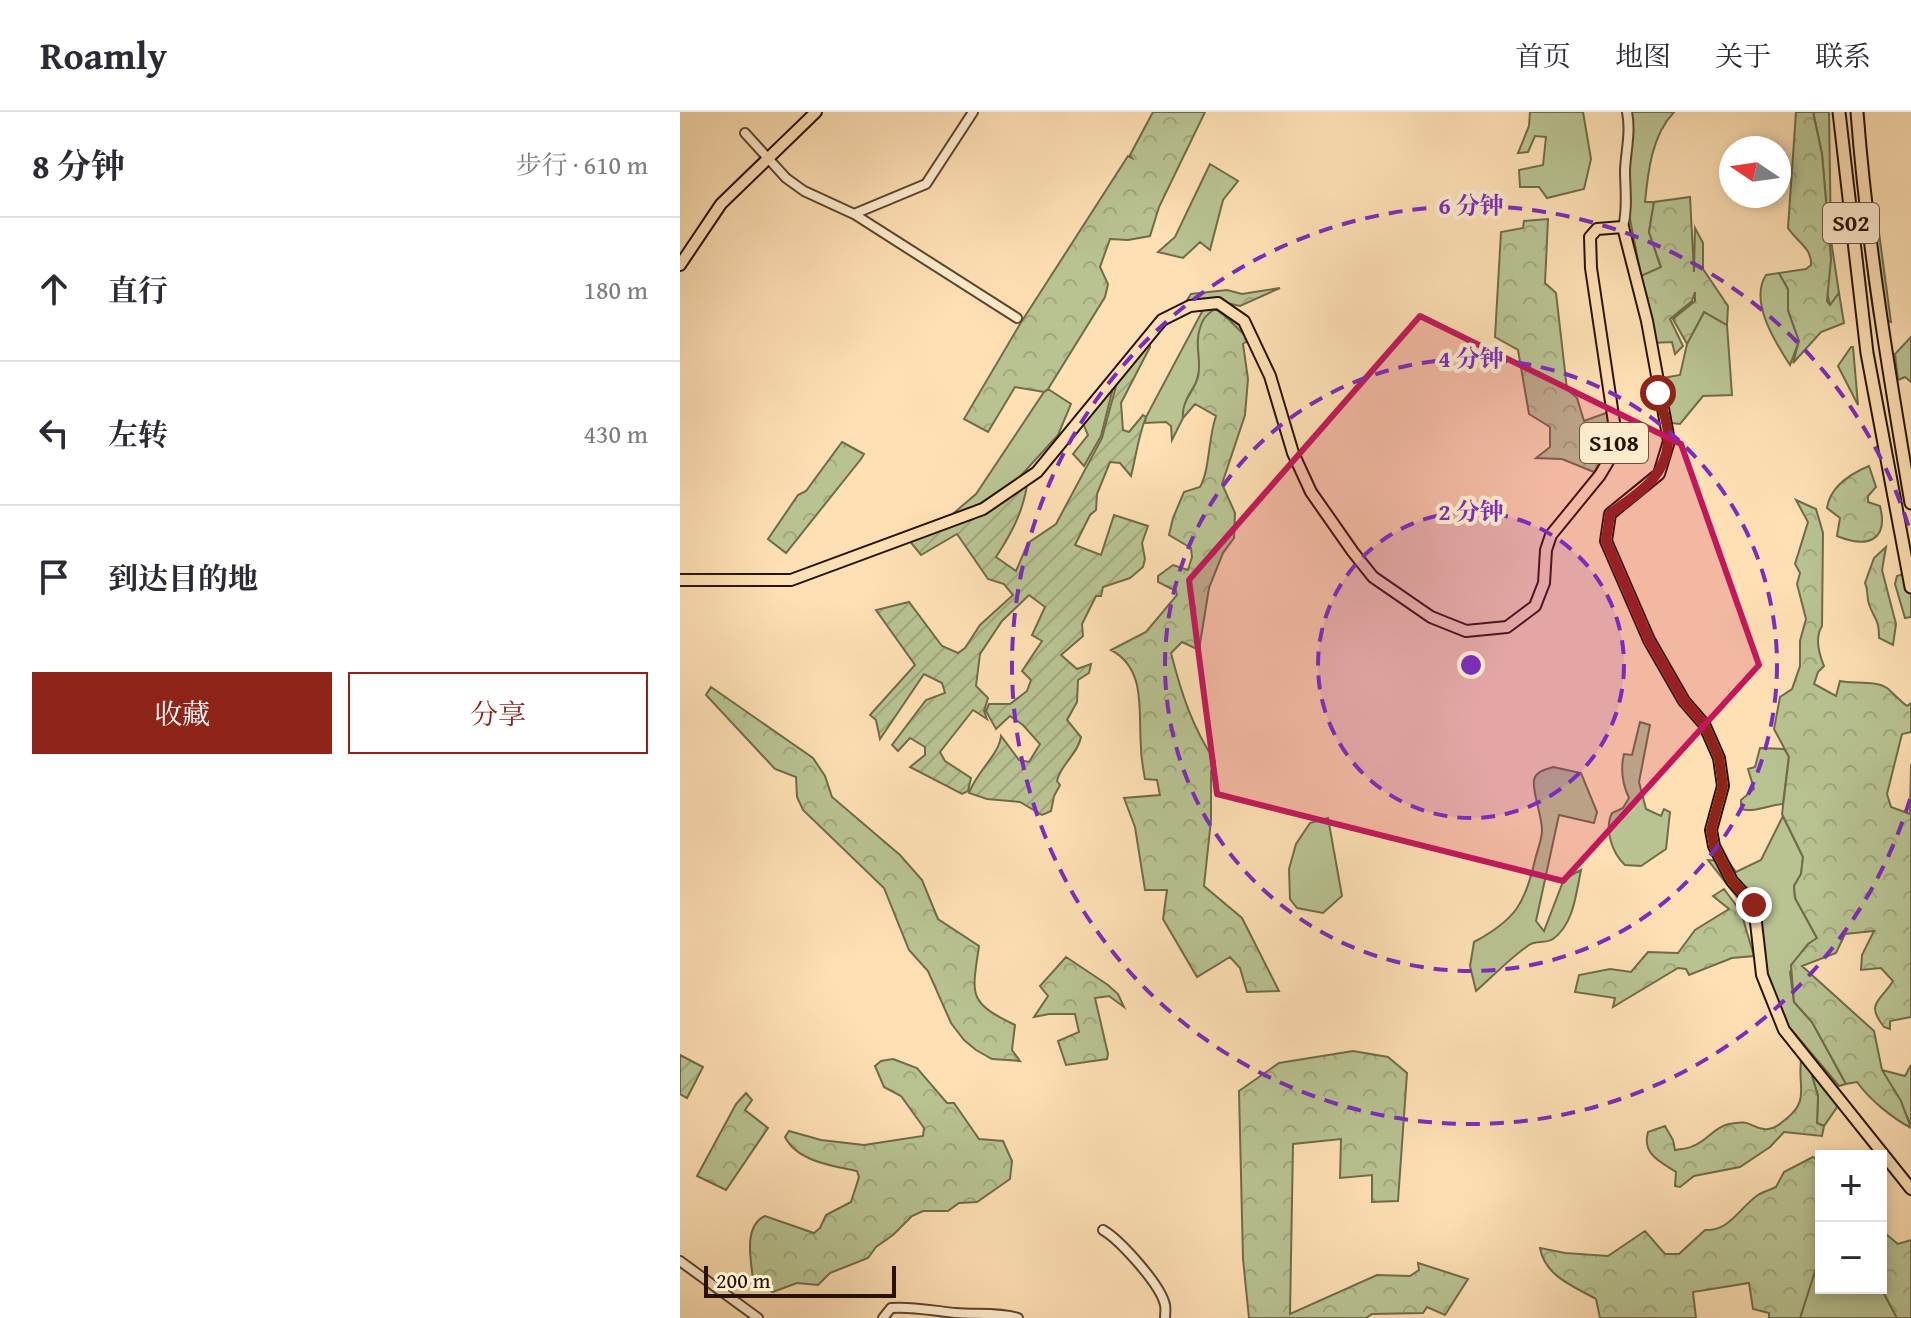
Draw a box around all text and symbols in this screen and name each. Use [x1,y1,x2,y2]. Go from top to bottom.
text: Roamly [40,27,167,83]
text: 首页 [1515,35,1571,76]
text: 地图 [1615,35,1671,76]
text: 关于 [1715,35,1771,76]
text: 联系 [1815,35,1871,76]
north arrow [1719,136,1791,208]
text: 8 分钟 [32,141,125,190]
text: 步行 · 610 m [516,145,648,184]
text: 6 分钟 [1438,188,1504,223]
road number: S02 [1823,203,1879,243]
icon: ahead [32,267,76,311]
text: 直行 [108,268,168,312]
text: 180 m [583,270,648,309]
text: 4 分钟 [1438,341,1504,376]
route start [1640,375,1676,411]
icon: left [32,411,76,455]
text: 左转 [108,412,168,456]
text: 430 m [583,414,648,453]
road number: S108 [1580,423,1648,463]
text: 2 分钟 [1438,494,1504,529]
icon: arrive [32,555,76,599]
text: 到达目的地 [108,556,258,600]
centre of rings [1457,651,1485,679]
button: 收藏 [32,672,332,754]
button: 分享 [348,672,648,754]
route end [1736,887,1772,923]
map controls [1815,1150,1887,1294]
button: + [1815,1150,1887,1222]
button: − [1815,1222,1887,1294]
scale bar [704,1262,896,1298]
text: 200 m [716,1264,771,1296]

